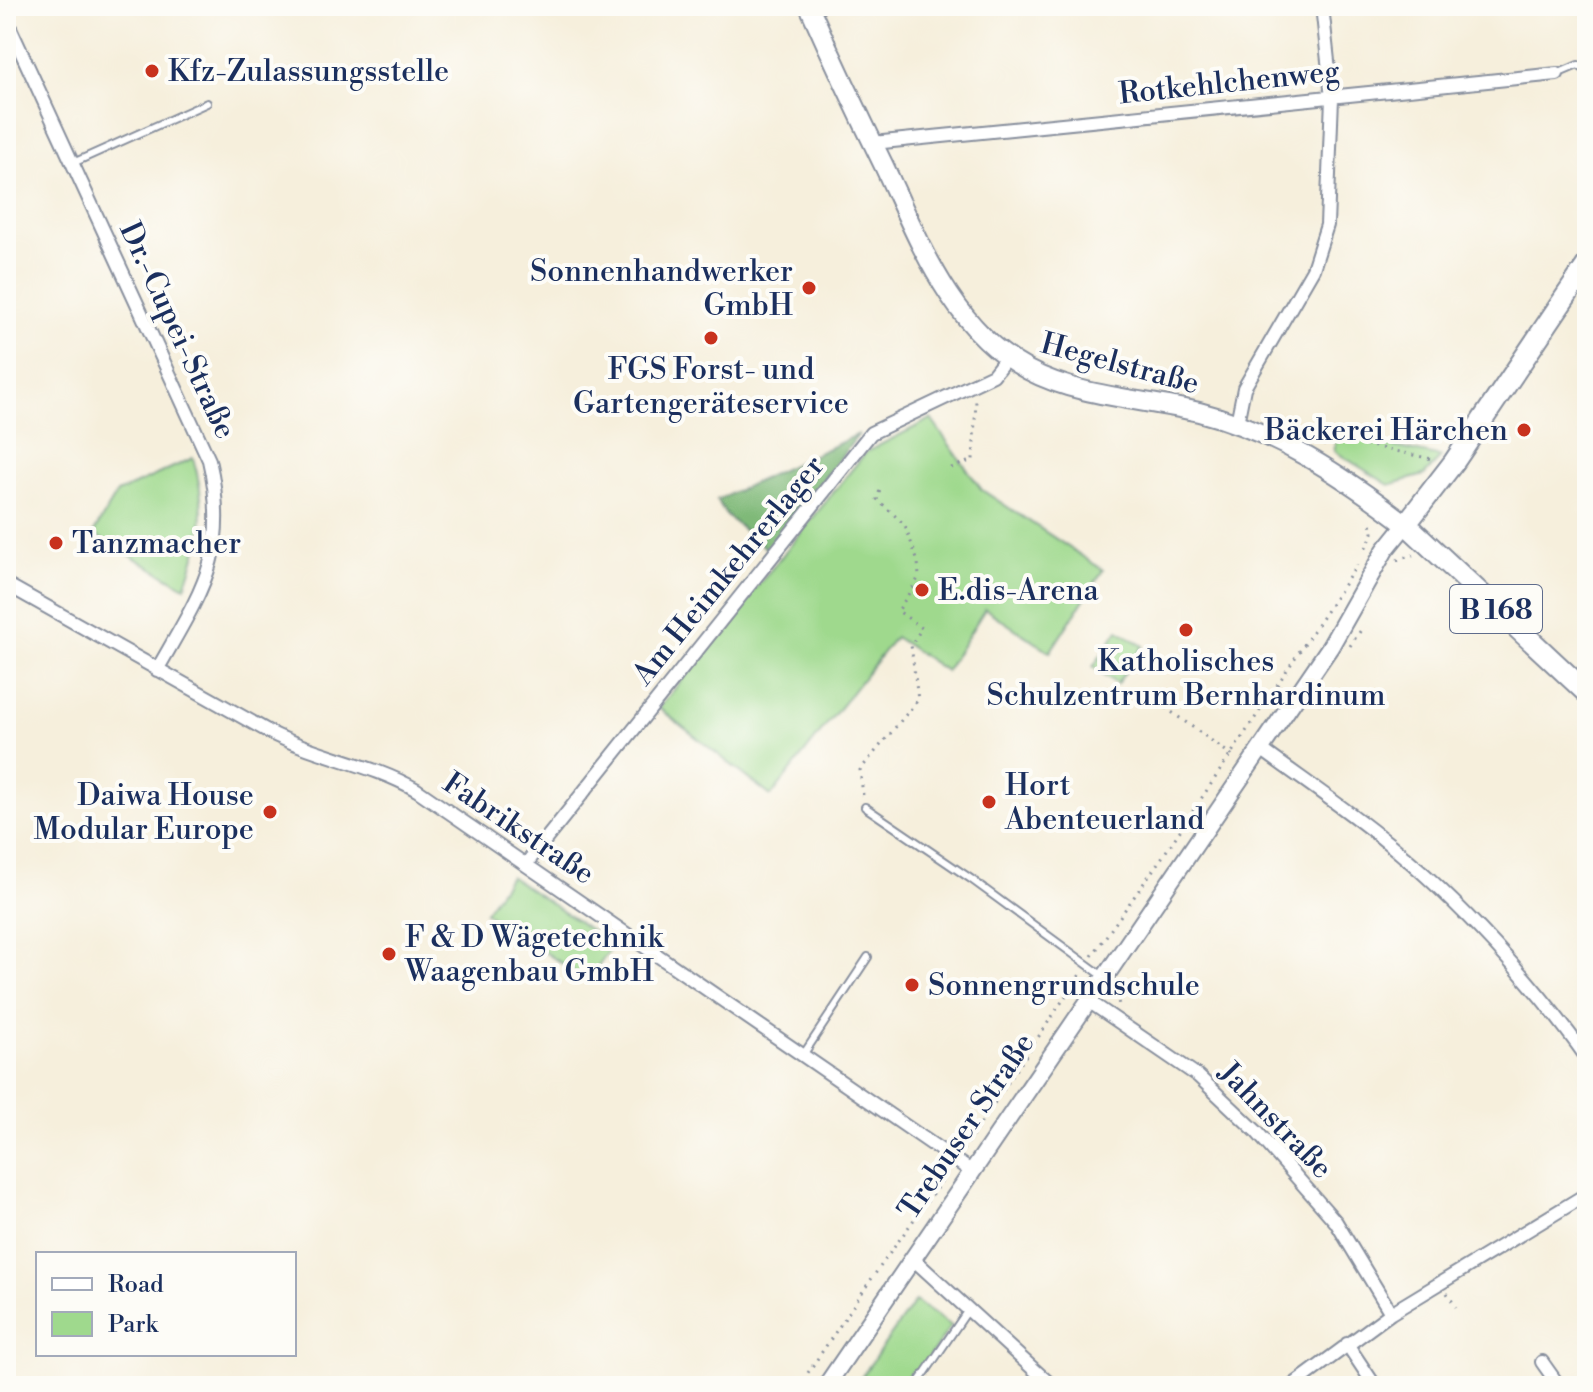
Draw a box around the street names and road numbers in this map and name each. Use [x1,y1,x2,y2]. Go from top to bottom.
street label: Rotkehlchenweg [1117,52,1342,113]
street label: Dr.-Cupei-Straße [110,216,244,445]
street label: Hegelstraße [1036,325,1203,403]
street label: Am Heimkehrerlager [624,448,833,694]
road number: B 168 [1450,585,1542,633]
street label: Fabrikstraße [436,764,601,893]
street label: Trebuser Straße [890,1026,1043,1227]
street label: Jahnstraße [1210,1054,1340,1187]

